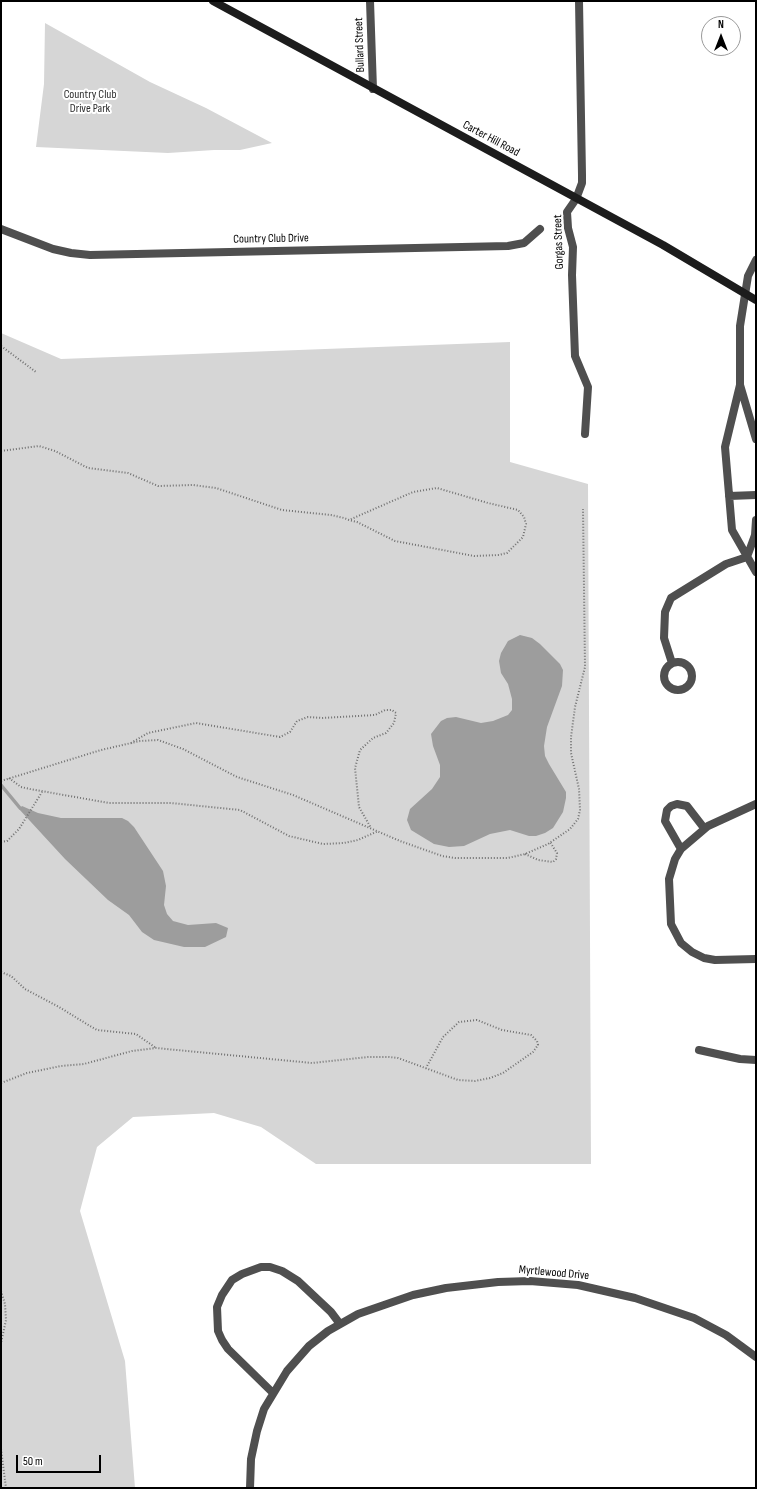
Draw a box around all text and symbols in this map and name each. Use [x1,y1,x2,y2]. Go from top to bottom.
north arrow [701,16,741,56]
street label: Bullard Street [352,17,368,73]
text: N [718,18,724,31]
park label: Country Club Drive Park [64,88,116,116]
street label: Carter Hill Road [460,118,522,160]
street label: Gorgas Street [551,214,567,270]
street label: Country Club Drive [233,231,309,247]
street label: Myrtlewood Drive [518,1263,590,1283]
scale bar [18,1447,103,1473]
text: 50 m [23,1454,43,1469]

